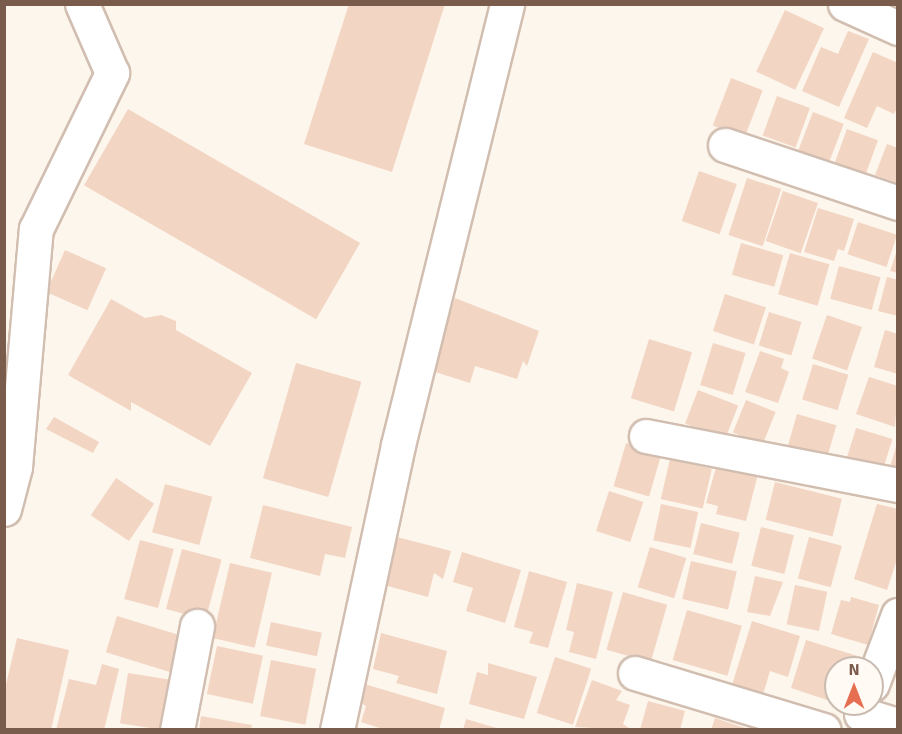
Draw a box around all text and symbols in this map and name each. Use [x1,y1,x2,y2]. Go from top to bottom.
north arrow [824,656,884,716]
text: N [848,660,860,680]

